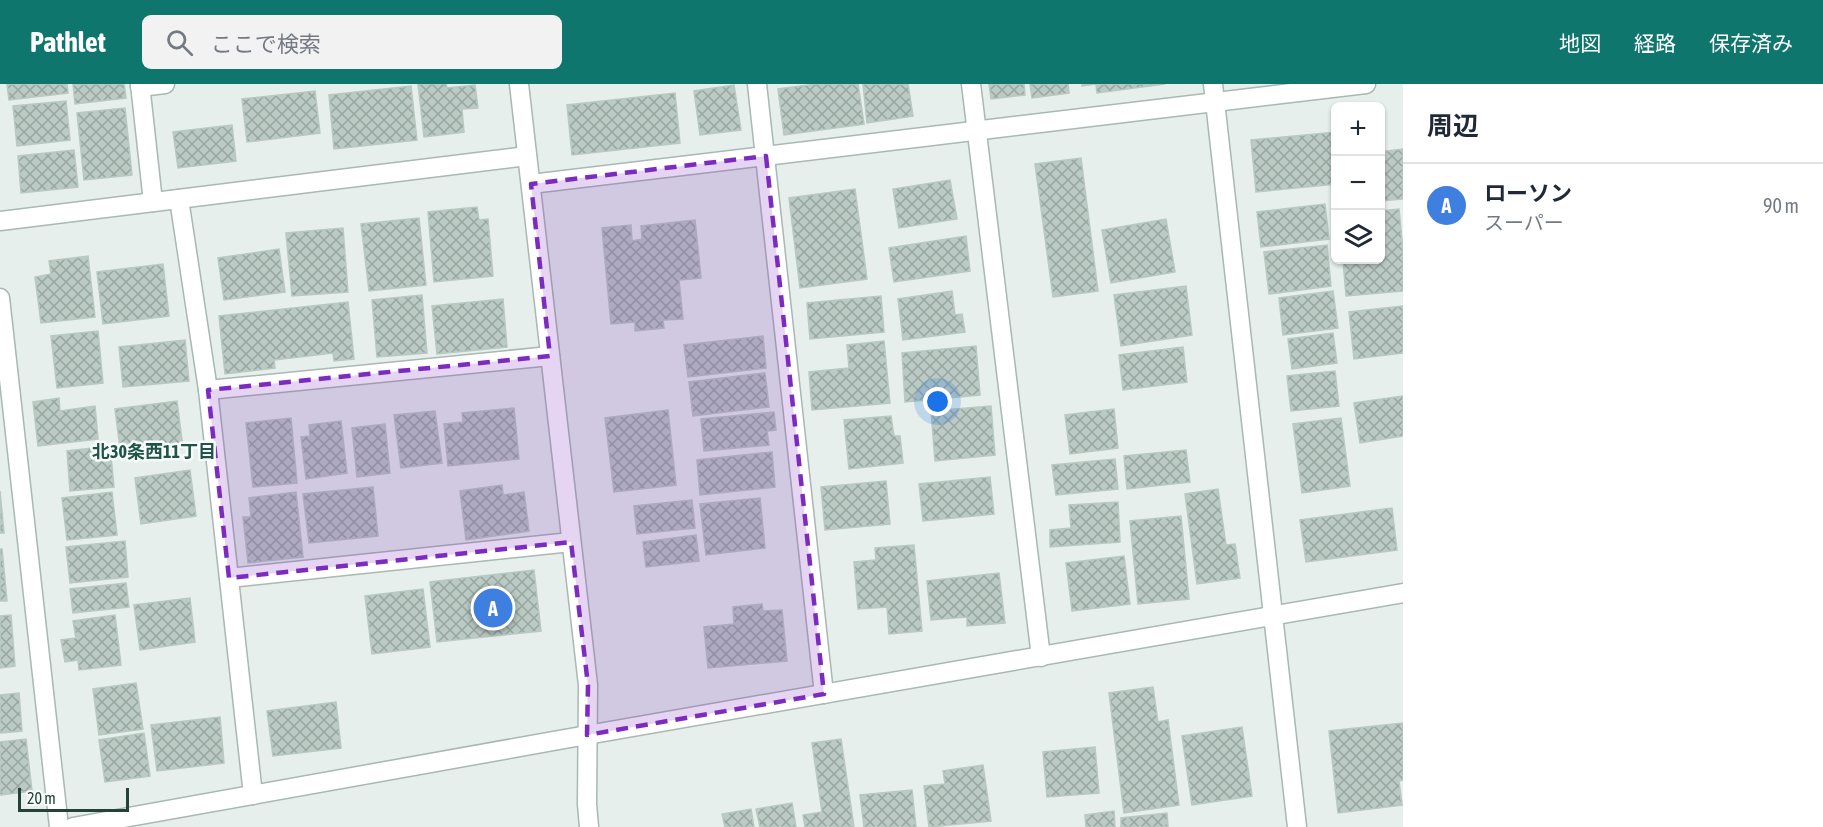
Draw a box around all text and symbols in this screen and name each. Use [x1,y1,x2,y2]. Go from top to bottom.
search box [142,15,562,69]
text: Pathlet [30,26,106,58]
icon: search [163,26,196,59]
text: ここで検索 [211,31,321,57]
text: 地図 [1559,31,1601,55]
text: 経路 [1634,31,1676,55]
text: 保存済み [1709,31,1793,55]
map controls [1331,102,1385,264]
button: + [1331,102,1385,156]
text: 周辺 [1427,111,1479,141]
button: − [1331,156,1385,210]
text: ローソン [1484,180,1572,206]
text: A [1442,194,1451,217]
text: 90 m [1763,194,1799,217]
button: layers [1331,210,1385,264]
text: スーパー [1484,211,1564,234]
your location [923,387,952,416]
district label: 北30条西11丁目 [92,441,216,462]
pin: A [474,586,512,630]
scale bar [18,785,129,812]
text: 20 m [27,789,56,807]

